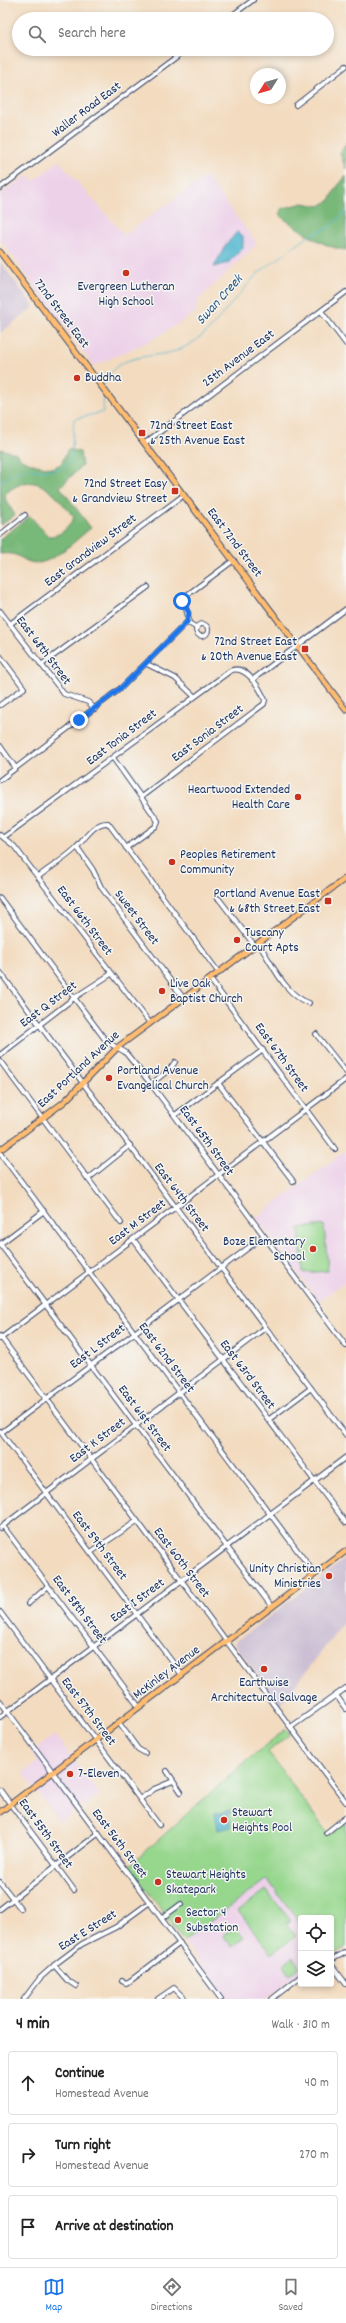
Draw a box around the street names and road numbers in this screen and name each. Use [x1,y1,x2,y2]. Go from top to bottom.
street label: Waller Road East [48,77,126,143]
street label: 72nd Street East [29,275,94,353]
street label: 25th Avenue East [199,325,279,393]
street label: East 72nd Street [202,504,267,582]
street label: East Grandview Street [41,510,141,592]
street label: East 68th Street [11,612,75,690]
street label: East Sonia Street [168,700,248,767]
street label: East Tonia Street [83,705,161,771]
street label: East 66th Street [51,882,117,960]
street label: Sweet Street [109,886,163,950]
street label: East Q Street [16,977,82,1033]
street label: East 67th Street [249,1019,313,1097]
street label: East Portland Avenue [34,1027,125,1113]
street label: East 65th Street [174,1102,238,1180]
street label: East 64th Street [149,1159,213,1237]
street label: East M Street [105,1195,171,1251]
street label: East 62nd Street [133,1319,199,1397]
street label: East L Street [66,1320,130,1374]
street label: East 63rd Street [214,1336,280,1414]
street label: East 61st Street [113,1382,176,1457]
street label: East K Street [66,1413,130,1468]
street label: East 59th Street [67,1507,132,1585]
street label: East 60th Street [148,1524,214,1602]
street label: East 58th Street [47,1572,111,1649]
street label: East I Street [107,1574,169,1628]
street label: McKinley Avenue [129,1641,205,1705]
street label: East 57th Street [56,1674,120,1750]
street label: East 55th Street [13,1795,77,1873]
street label: East 56th Street [86,1805,152,1883]
street label: East E Street [55,1905,121,1956]

